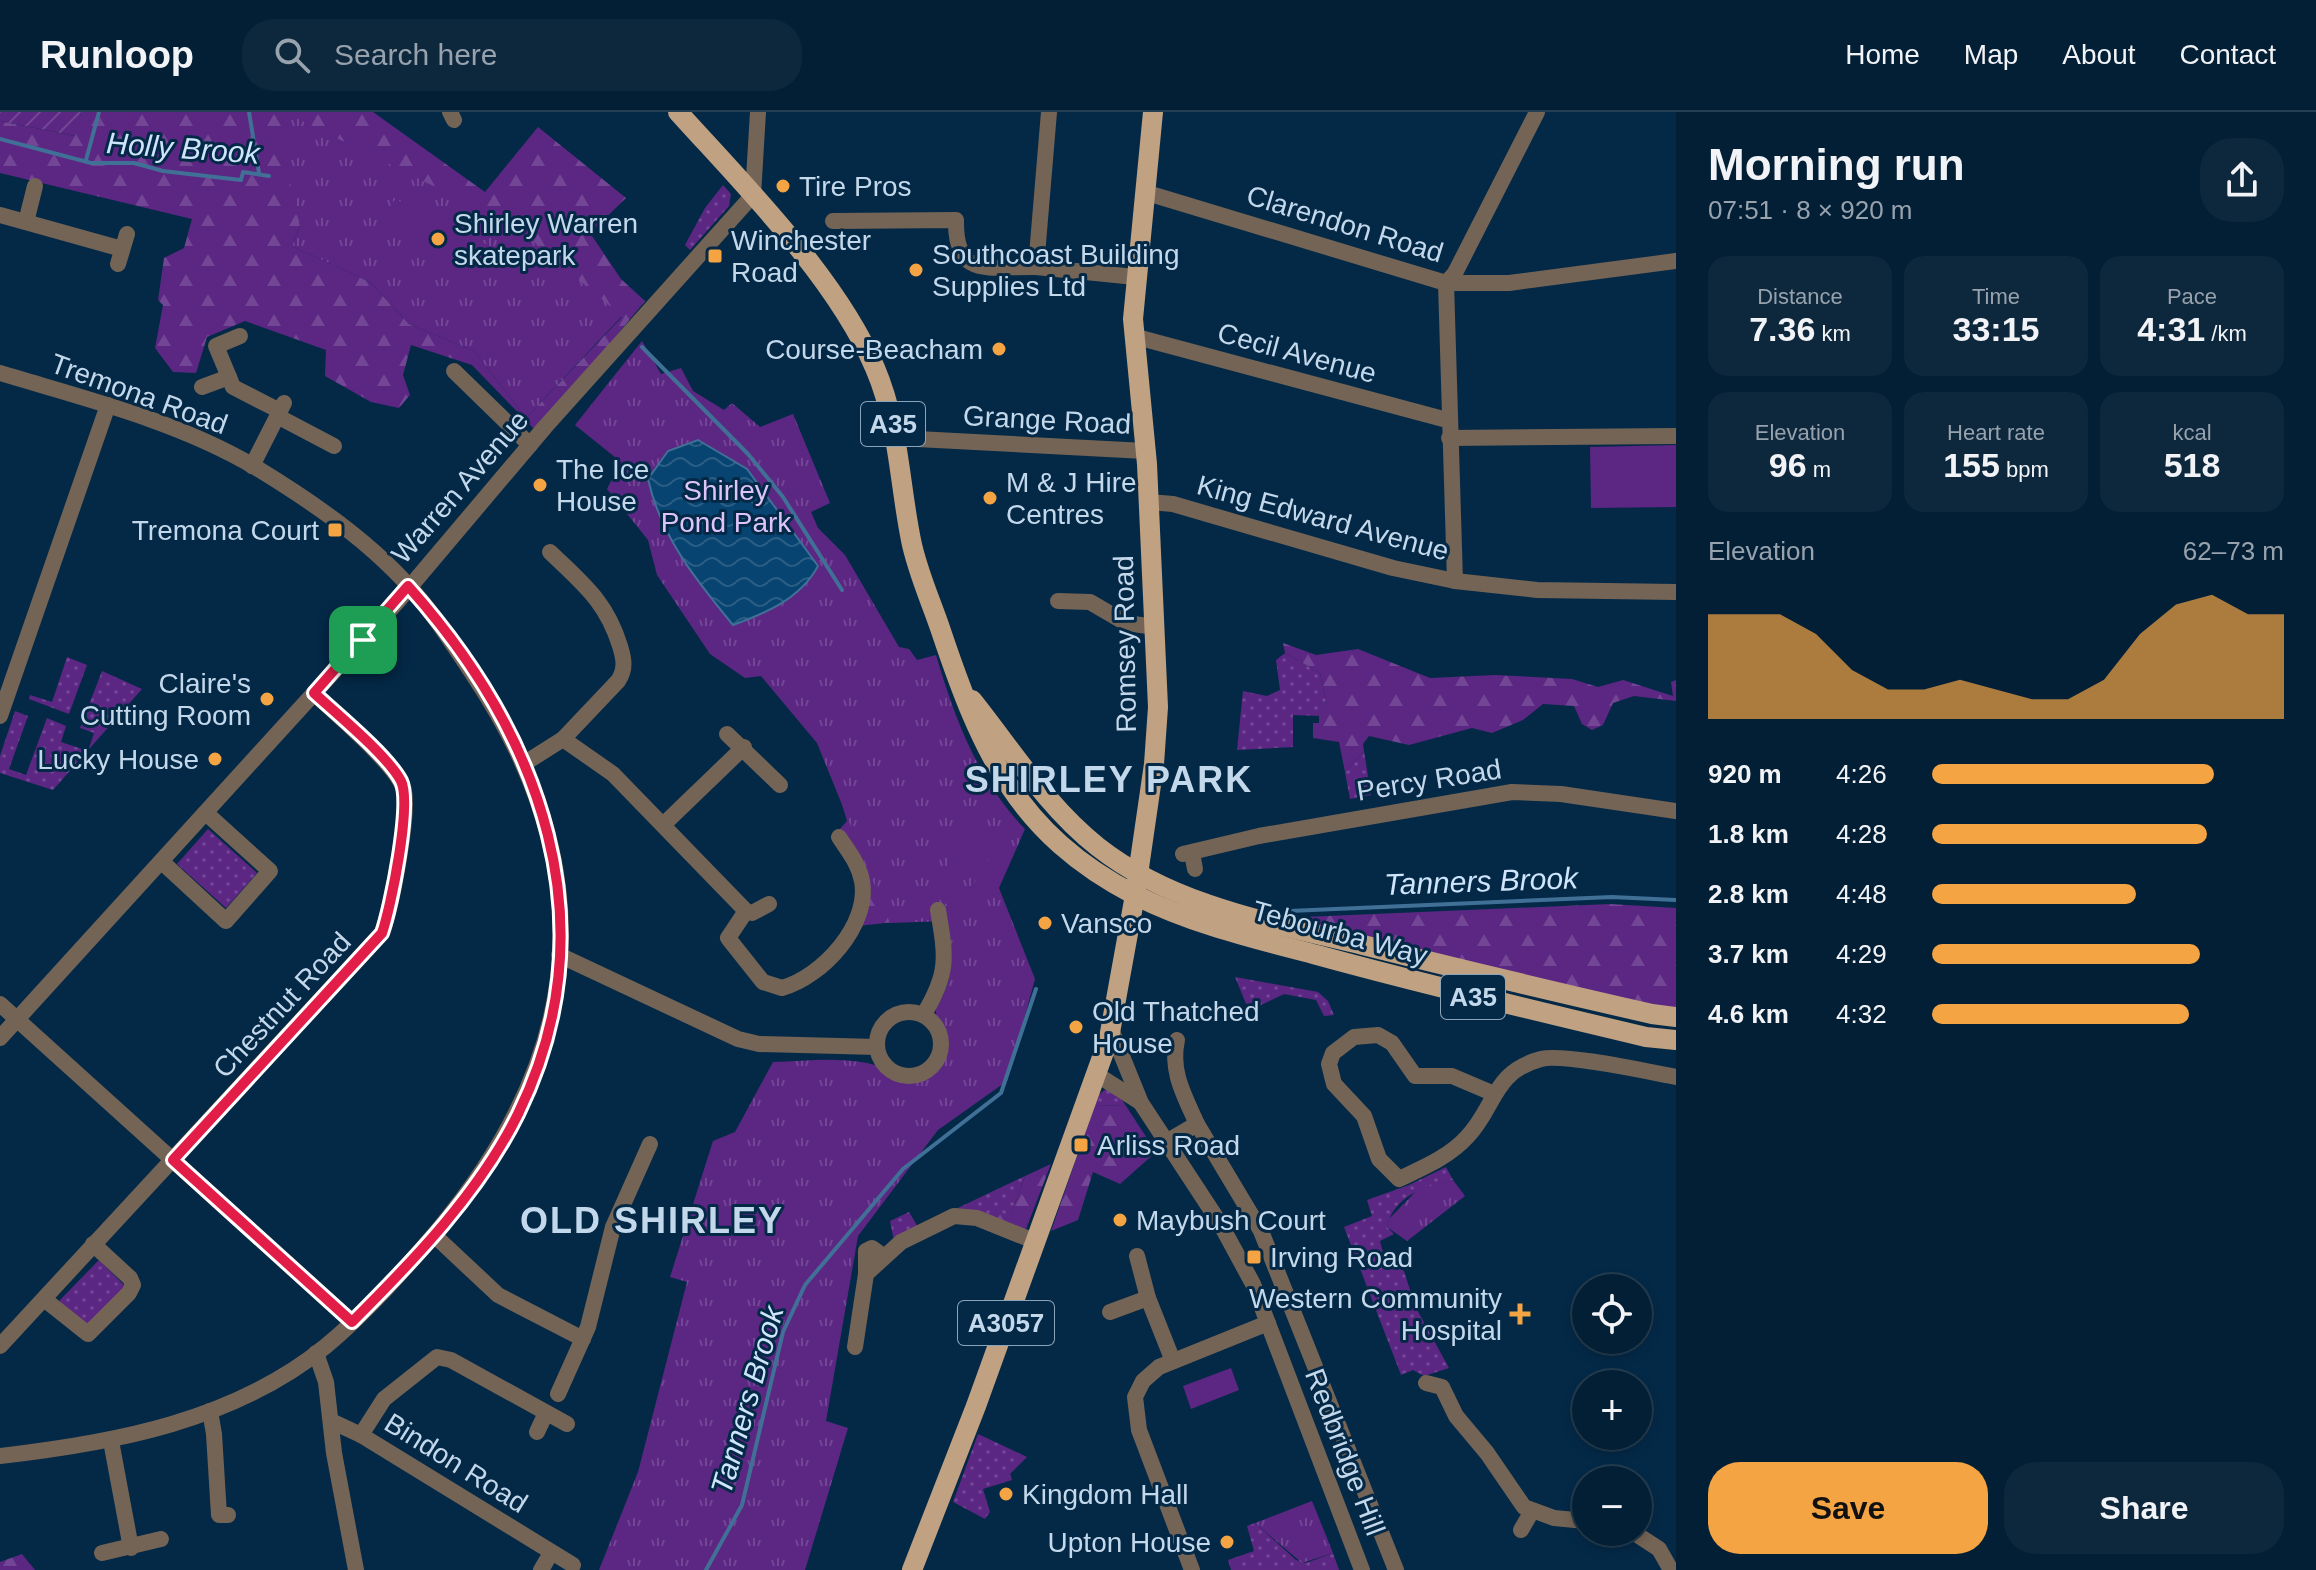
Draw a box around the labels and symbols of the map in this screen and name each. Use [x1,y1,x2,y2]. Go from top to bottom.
water label: Holly Brook [105,126,263,170]
place label: Tire Pros [799,171,912,202]
marker: Tire Pros [774,177,792,195]
street label: Clarendon Road [1243,179,1447,269]
place label: Shirley Warren skatepark [454,208,638,271]
place label: Winchester Road [731,225,871,288]
marker: Shirley Warren skatepark [429,230,447,248]
place label: Southcoast Building Supplies Ltd [932,239,1180,302]
marker: Winchester Road [706,247,724,265]
marker: Southcoast Building Supplies Ltd [907,261,925,279]
street label: Cecil Avenue [1214,317,1380,389]
place label: Course-Beacham [765,334,983,365]
marker: Course-Beacham [990,340,1008,358]
street label: Tremona Road [46,348,232,440]
street label: Grange Road [962,400,1132,440]
road number: A35 [861,402,925,446]
street label: Warren Avenue [385,405,535,569]
place label: The Ice House [556,454,649,517]
place label: M & J Hire Centres [1006,467,1137,530]
street label: King Edward Avenue [1194,469,1452,567]
park label: Shirley Pond Park [661,475,792,538]
marker: The Ice House [531,476,549,494]
marker: M & J Hire Centres [981,489,999,507]
place label: Tremona Court [132,515,319,546]
marker: Tremona Court [326,521,344,539]
street label: Romsey Road [1108,555,1142,733]
pin [329,606,397,674]
place label: Claire's Cutting Room [80,668,251,731]
marker: Claire's Cutting Room [258,690,276,708]
place label: Lucky House [37,744,199,775]
marker: Lucky House [206,750,224,768]
street label: Percy Road [1354,753,1504,807]
district label: SHIRLEY PARK [965,759,1253,800]
water label: Tanners Brook [1383,861,1581,901]
street label: Tebourba Way [1249,895,1431,971]
place label: Vansco [1061,908,1152,939]
marker: Vansco [1036,914,1054,932]
street label: Chestnut Road [207,926,357,1084]
road number: A35 [1441,975,1505,1019]
place label: Old Thatched House [1092,996,1260,1059]
marker: Old Thatched House [1067,1018,1085,1036]
place label: Arliss Road [1097,1130,1240,1161]
marker: Arliss Road [1072,1136,1090,1154]
district label: OLD SHIRLEY [520,1200,784,1241]
place label: Maybush Court [1136,1205,1326,1236]
marker: Maybush Court [1111,1211,1129,1229]
place label: Irving Road [1270,1242,1413,1273]
marker: Irving Road [1245,1248,1263,1266]
place label: Western Community Hospital [1249,1283,1502,1346]
water label: Tanners Brook [704,1300,790,1498]
road number: A3057 [958,1301,1054,1345]
marker: Western Community Hospital [1509,1303,1531,1325]
street label: Redbridge Hill [1299,1364,1391,1540]
street label: Bindon Road [379,1407,533,1519]
place label: Kingdom Hall [1022,1479,1189,1510]
marker: Kingdom Hall [997,1485,1015,1503]
place label: Upton House [1048,1527,1211,1558]
marker: Upton House [1218,1533,1236,1551]

